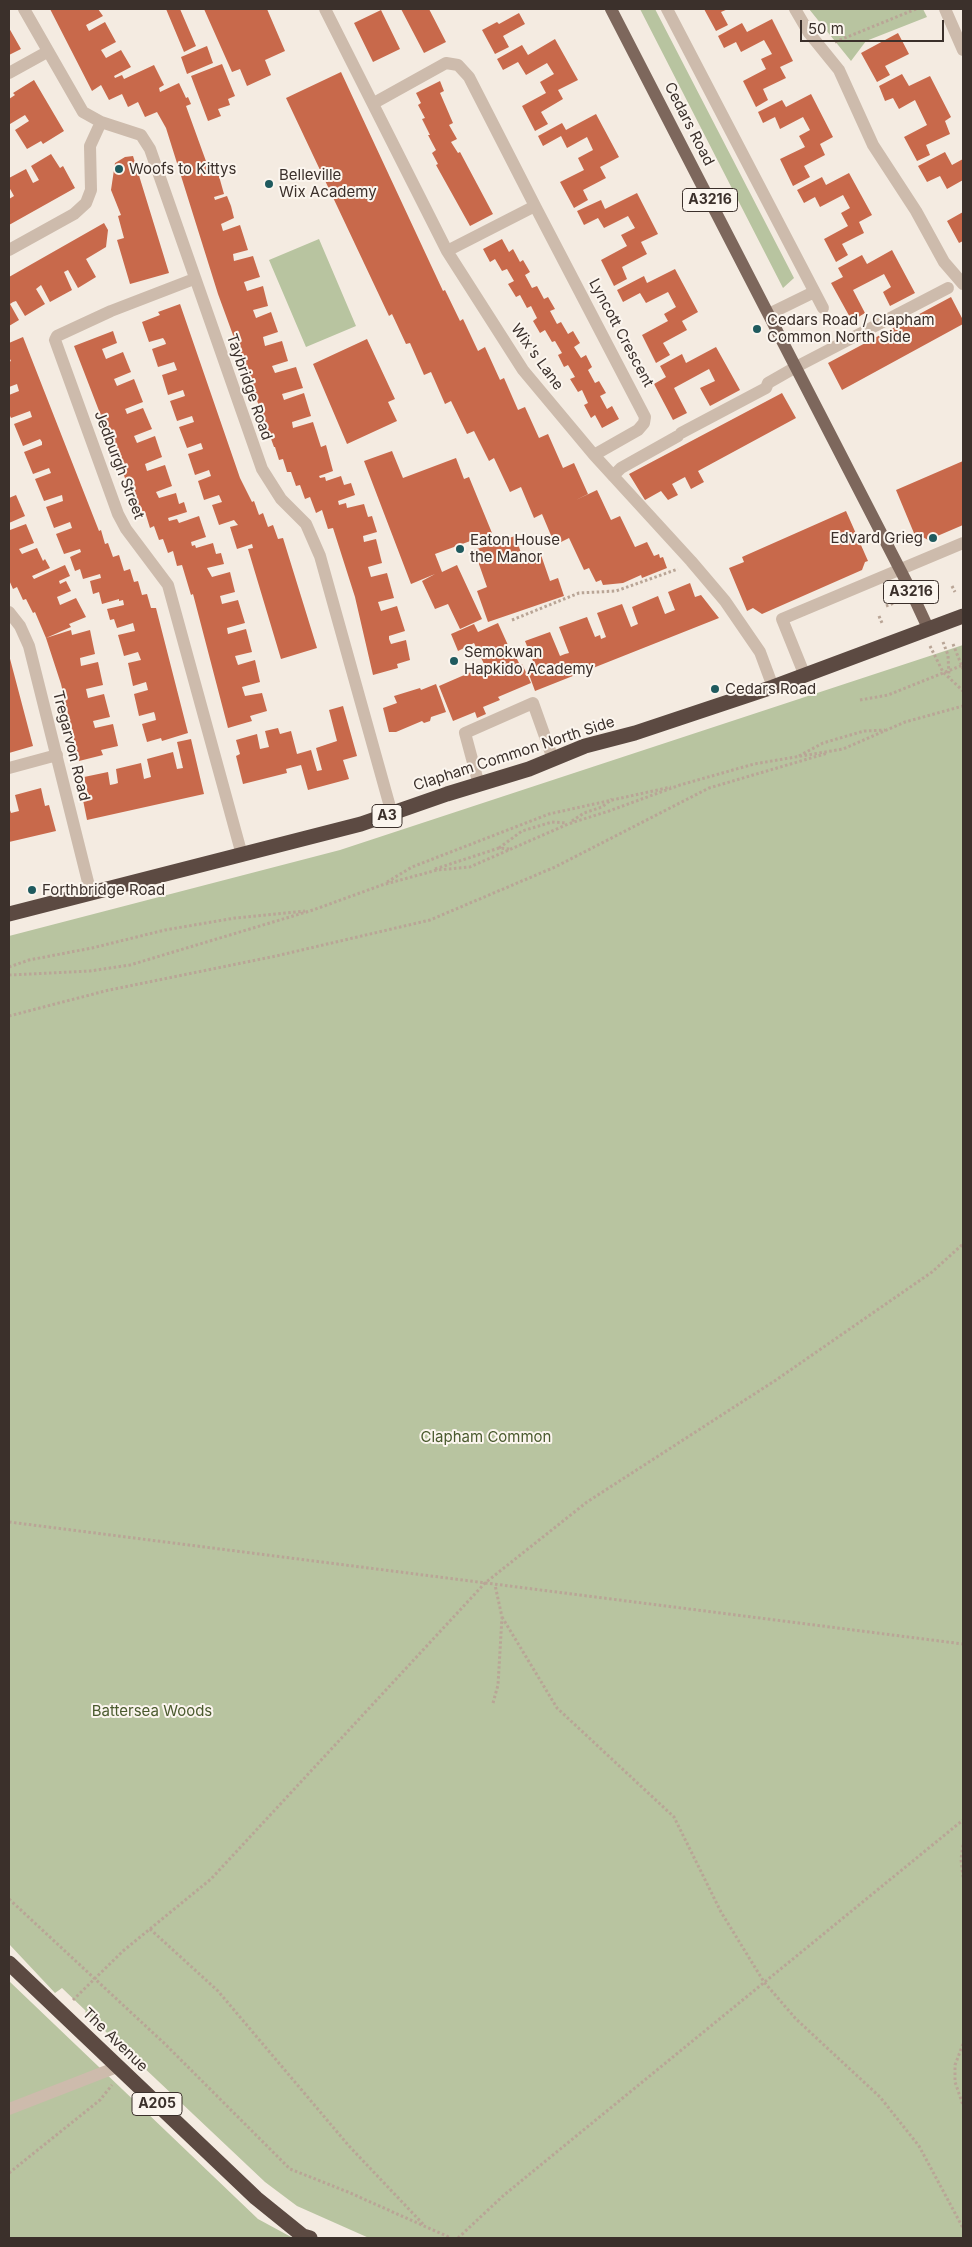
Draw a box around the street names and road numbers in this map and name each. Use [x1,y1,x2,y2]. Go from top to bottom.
street label: Cedars Road [660,79,718,169]
road number: A3216 [682,188,738,212]
street label: Lyncott Crescent [585,276,657,390]
street label: Wix's Lane [507,320,567,394]
street label: Taybridge Road [222,331,276,443]
street label: Jedburgh Street [90,408,148,522]
road number: A3216 [884,580,938,604]
street label: Tregarvon Road [49,689,93,803]
street label: Clapham Common North Side [411,713,617,795]
road number: A3 [372,804,402,828]
street label: The Avenue [78,2004,152,2076]
road number: A205 [132,2092,182,2116]

